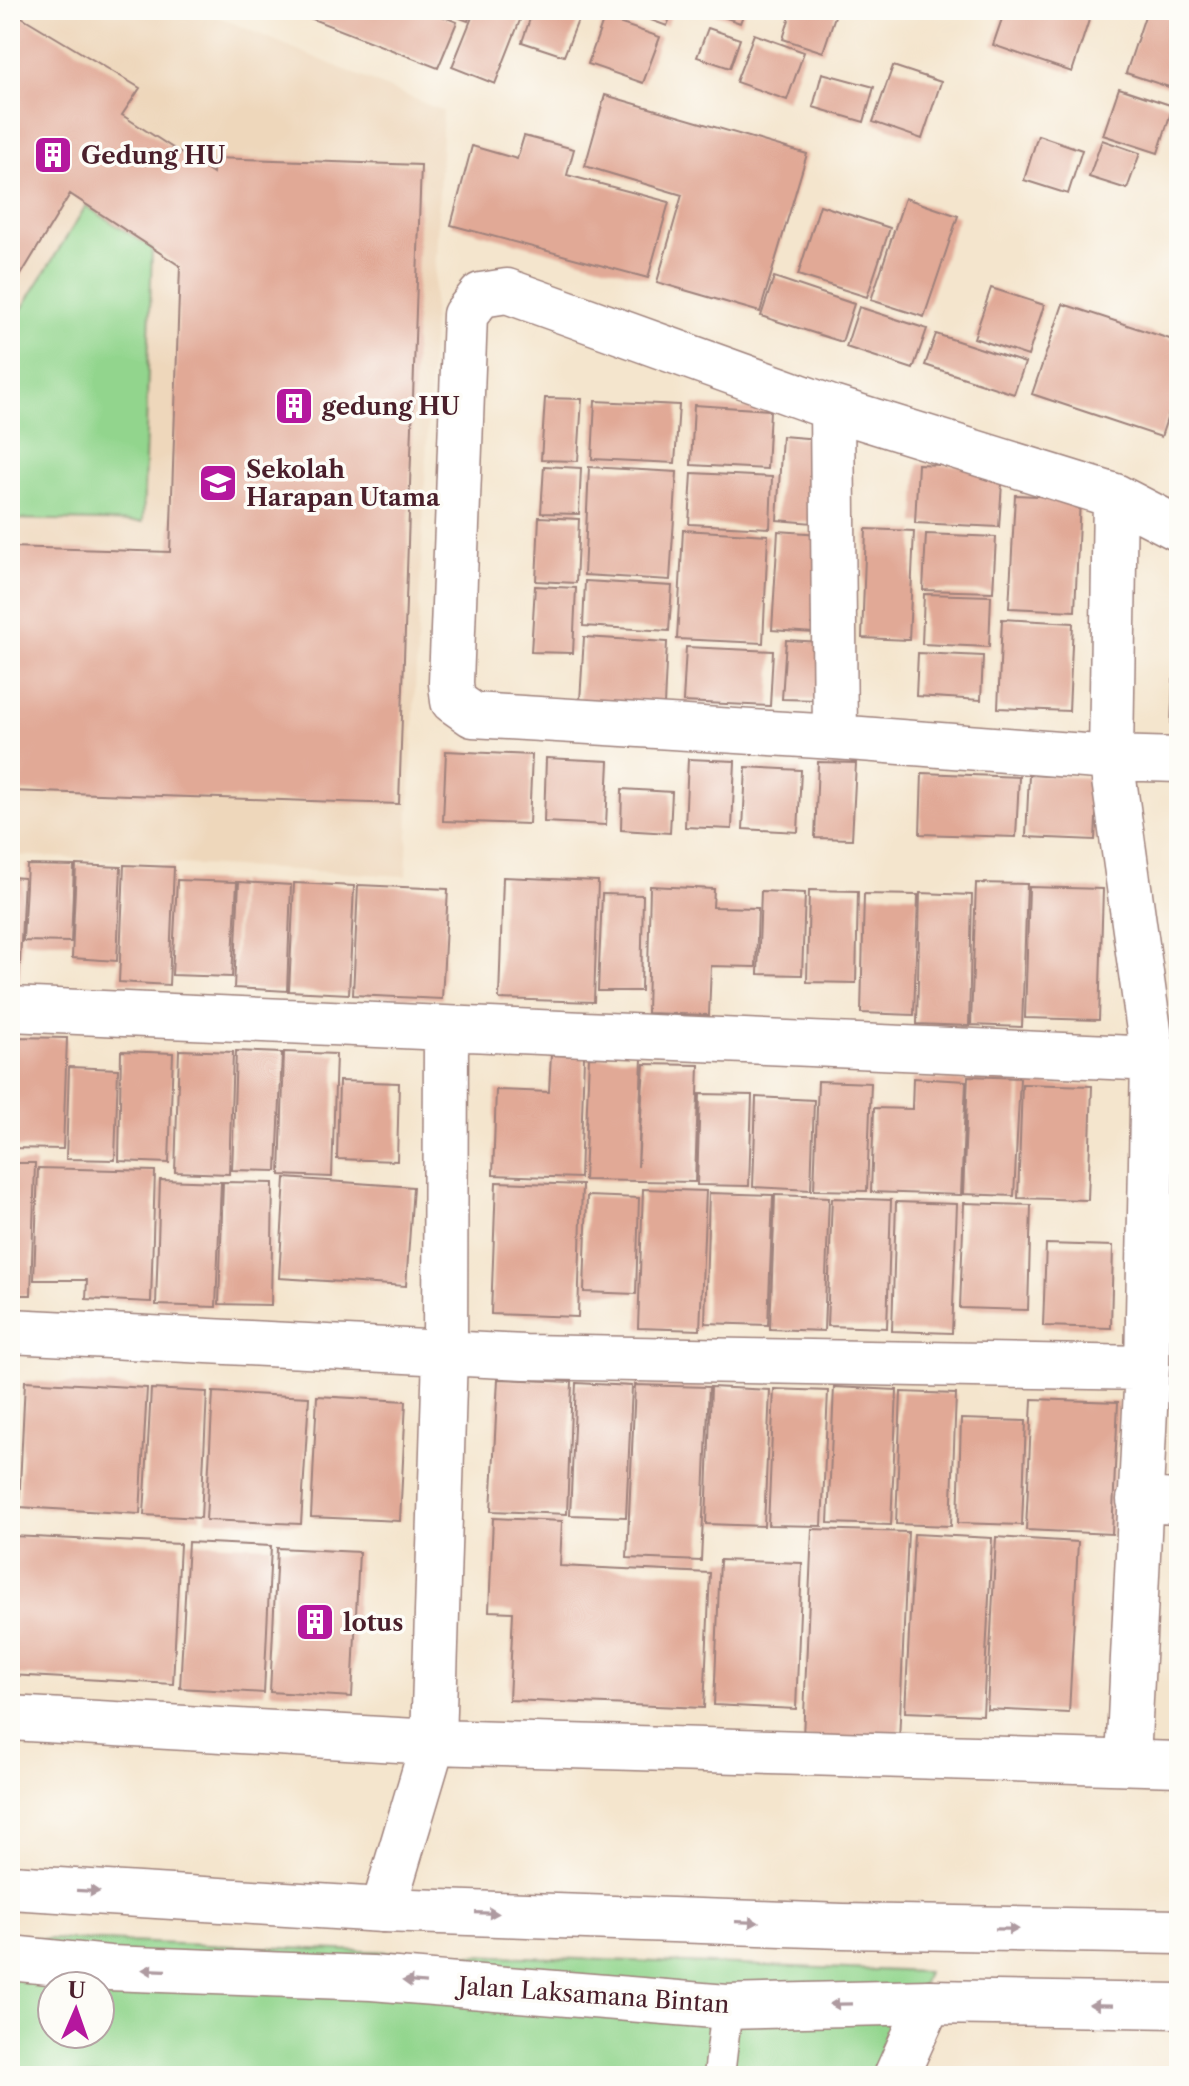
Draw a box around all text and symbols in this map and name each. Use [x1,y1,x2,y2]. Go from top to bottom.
building icon: Gedung HU [32,134,74,176]
place label: Gedung HU [81,141,225,170]
building icon: gedung HU [273,385,315,427]
place label: gedung HU [321,392,460,421]
place label: Sekolah Harapan Utama [246,455,441,512]
school or university icon: Sekolah Harapan Utama [197,462,239,504]
building icon: lotus [294,1601,336,1643]
place label: lotus [343,1608,403,1637]
one-way arrow [76,1885,101,1898]
one-way arrow [475,1907,500,1920]
one-way arrow [735,1916,760,1929]
one-way arrow [995,1923,1020,1935]
one-way arrow [141,1963,166,1976]
north arrow [36,1970,116,2050]
street label: Jalan Laksamana Bintan [454,1971,730,2019]
one-way arrow [401,1975,426,1988]
text: U [67,1977,86,2004]
one-way arrow [828,1998,853,2010]
one-way arrow [1088,1998,1113,2011]

